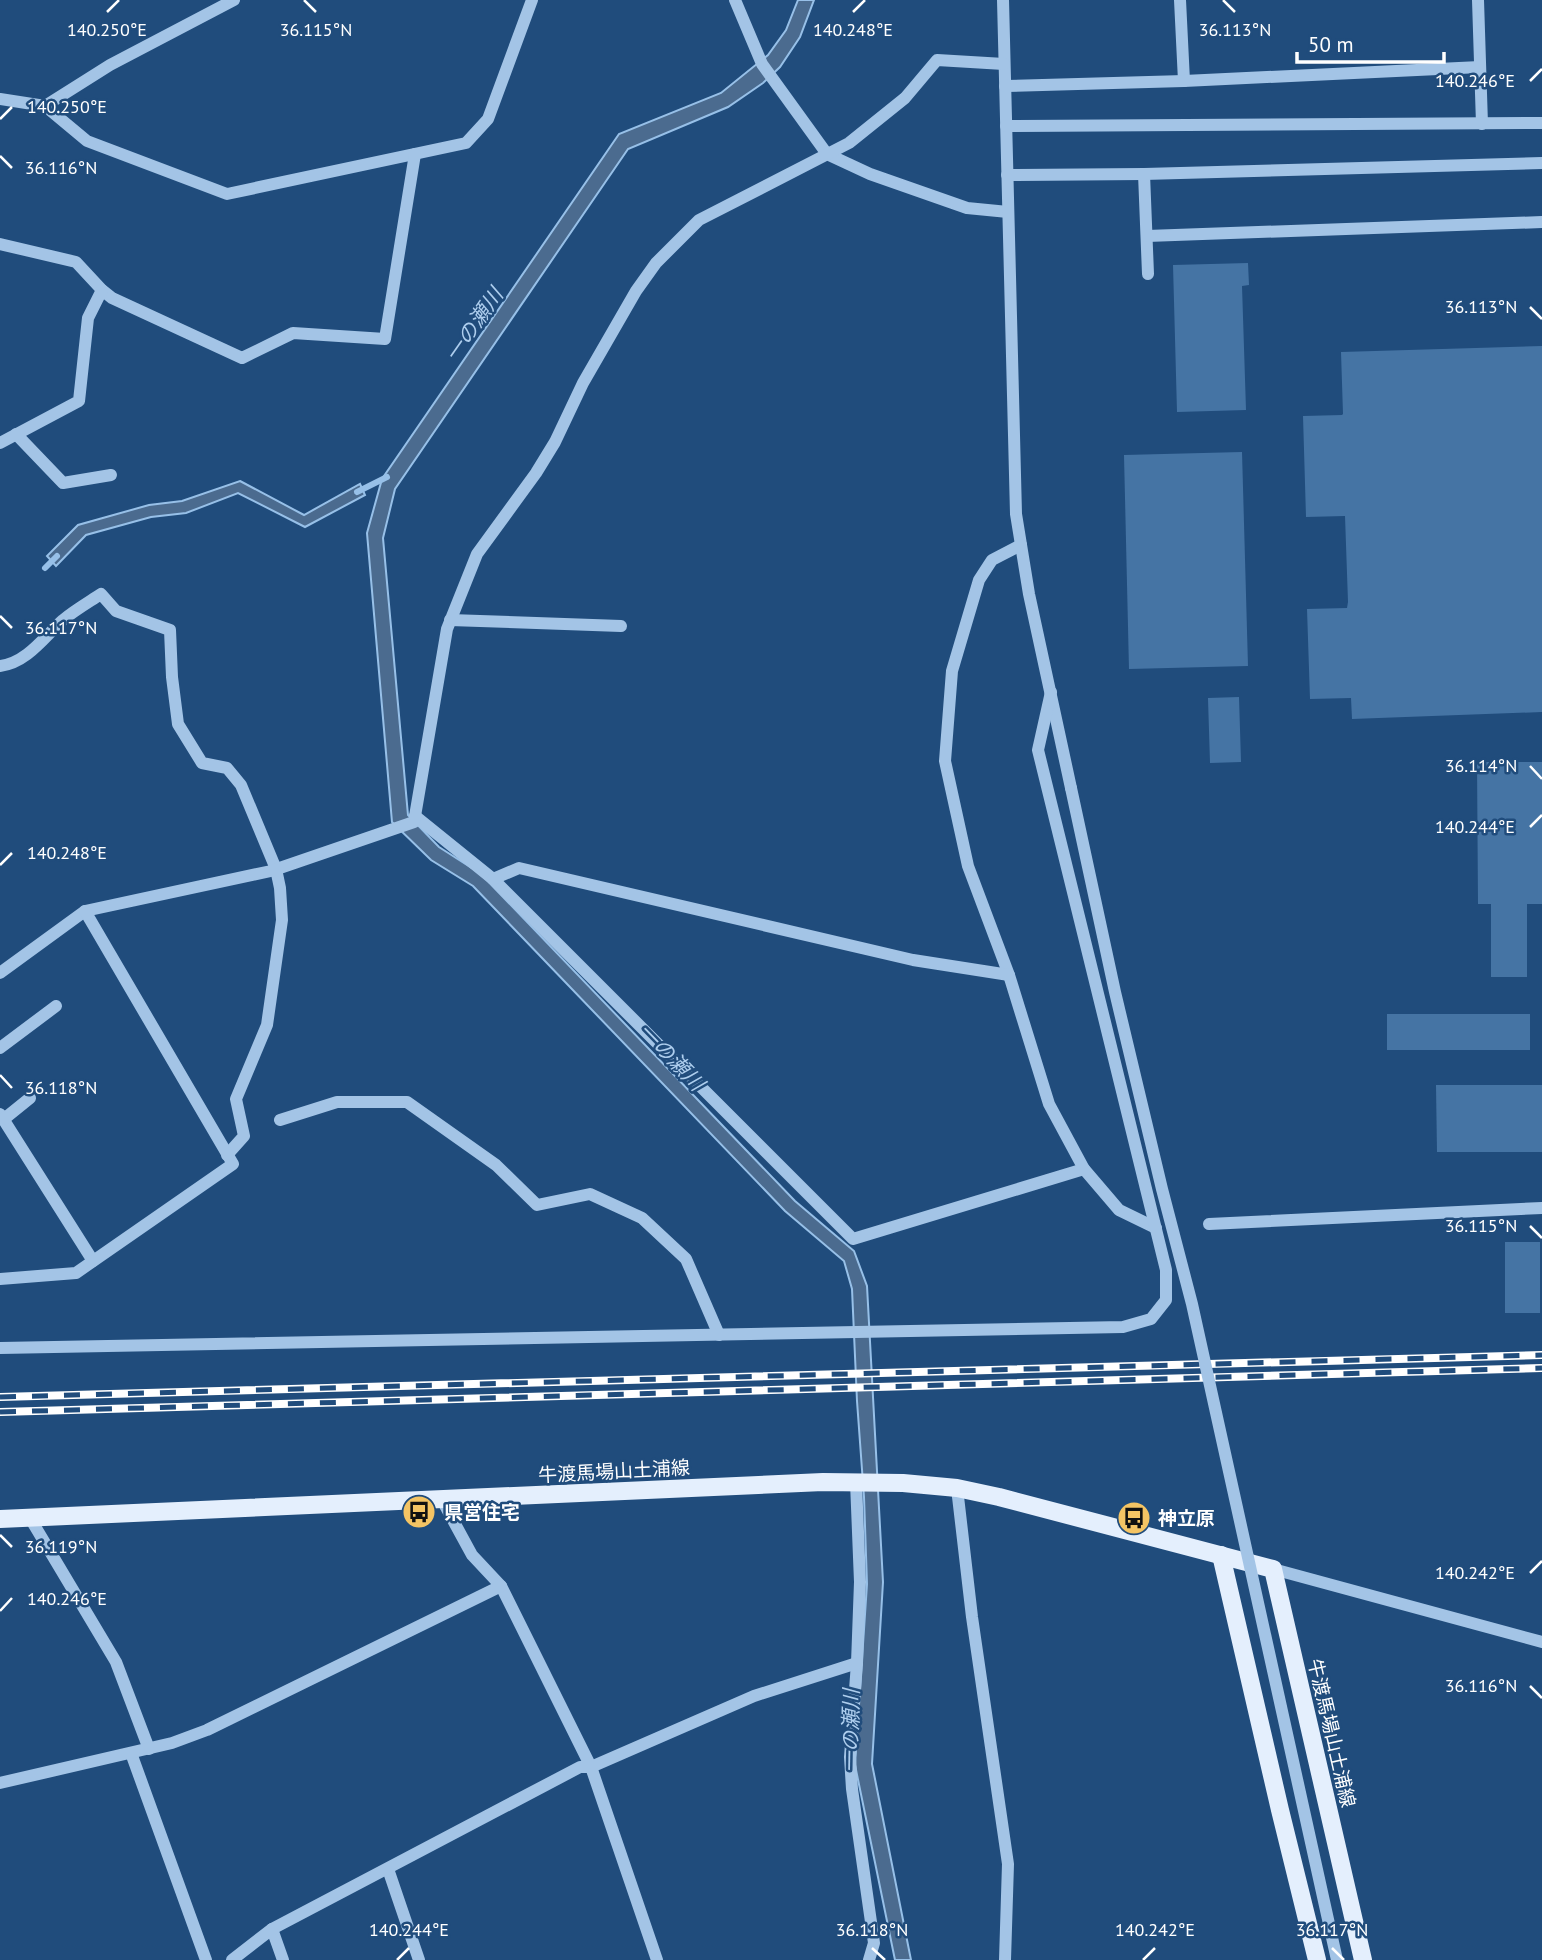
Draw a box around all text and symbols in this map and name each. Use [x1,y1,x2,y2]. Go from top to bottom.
text: 140.250°E [67,18,147,41]
text: 36.115°N [280,18,352,41]
text: 140.248°E [813,18,893,41]
text: 36.113°N [1199,18,1271,41]
scale bar [1297,21,1444,65]
text: 50 m [1308,31,1354,58]
text: 140.246°E [1435,69,1515,92]
text: 140.250°E [27,95,107,118]
text: 36.116°N [25,156,97,179]
water label: 一の瀬川 [438,281,510,367]
text: 36.113°N [1445,295,1517,318]
text: 36.117°N [25,616,97,639]
text: 36.114°N [1445,754,1517,777]
text: 140.244°E [1435,815,1515,838]
text: 140.248°E [27,841,107,864]
water label: 一の瀬川 [632,1017,712,1098]
text: 36.118°N [25,1076,97,1099]
text: 36.115°N [1445,1214,1517,1237]
street label: 牛渡馬場山土浦線 [537,1455,691,1487]
bus stop icon: 県営住宅 [400,1493,438,1531]
bus stop icon: 神立原 [1115,1499,1153,1537]
place label: 県営住宅 [444,1500,520,1524]
place label: 神立原 [1158,1506,1215,1530]
text: 36.119°N [25,1535,97,1558]
text: 140.242°E [1435,1561,1515,1584]
text: 140.246°E [27,1587,107,1610]
street label: 牛渡馬場山土浦線 [1303,1656,1361,1810]
text: 36.116°N [1445,1674,1517,1697]
water label: 一の瀬川 [836,1687,865,1773]
text: 140.244°E [369,1918,449,1941]
text: 36.118°N [836,1918,908,1941]
text: 140.242°E [1115,1918,1195,1941]
text: 36.117°N [1296,1918,1368,1941]

